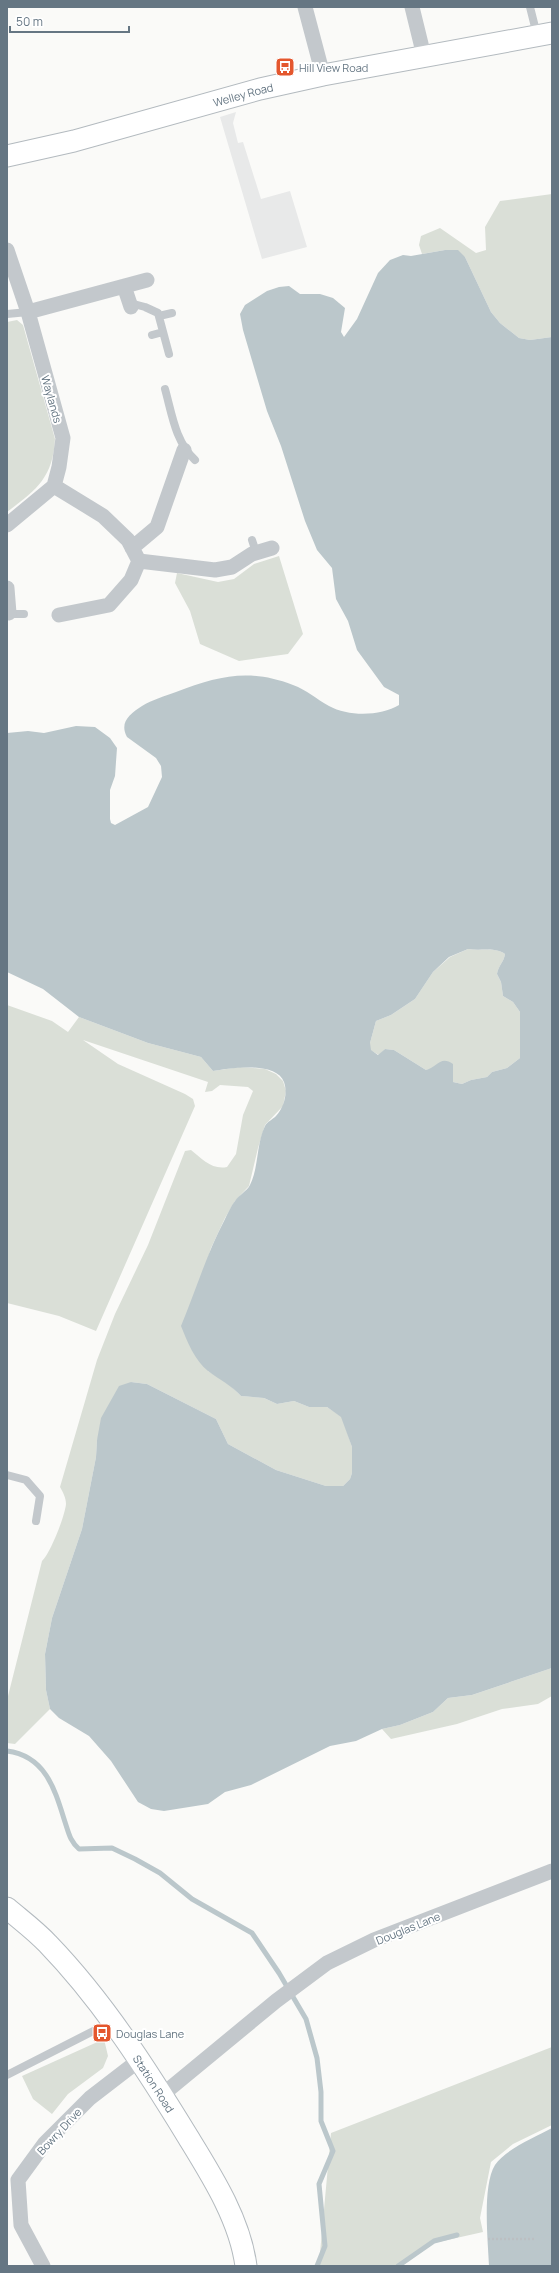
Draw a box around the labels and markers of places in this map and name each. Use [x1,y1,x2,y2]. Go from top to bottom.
bus stop icon: Hill View Road [274,56,296,78]
place label: Hill View Road [299,60,368,75]
bus stop icon: Douglas Lane [91,2022,113,2044]
place label: Douglas Lane [116,2026,185,2041]

